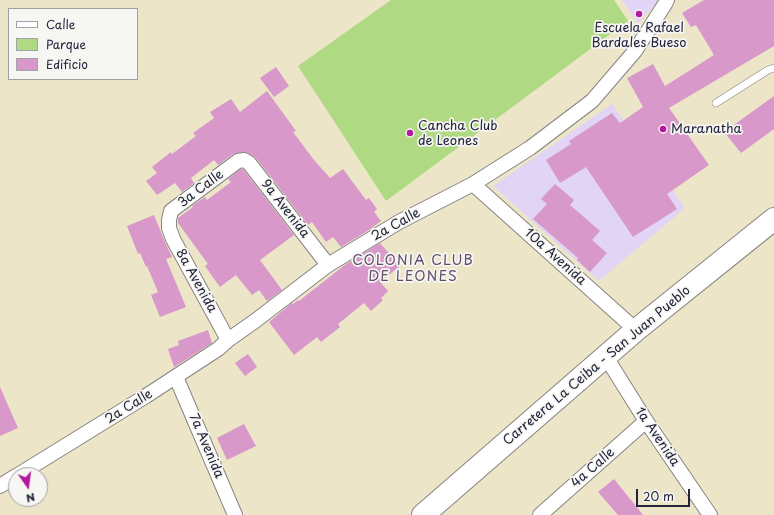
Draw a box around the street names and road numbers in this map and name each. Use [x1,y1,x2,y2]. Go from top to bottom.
street label: 3a Calle [175,167,227,211]
street label: 9a Avenida [257,177,313,241]
street label: 2a Calle [369,205,423,245]
street label: 10a Avenida [521,225,589,289]
street label: 8a Avenida [172,247,220,315]
street label: Carretera La Ceiba - San Juan Pueblo [500,283,694,449]
street label: 2a Calle [102,386,156,428]
street label: 1a Avenida [632,405,682,469]
street label: 7a Avenida [185,411,227,481]
street label: 4a Calle [568,445,618,491]

